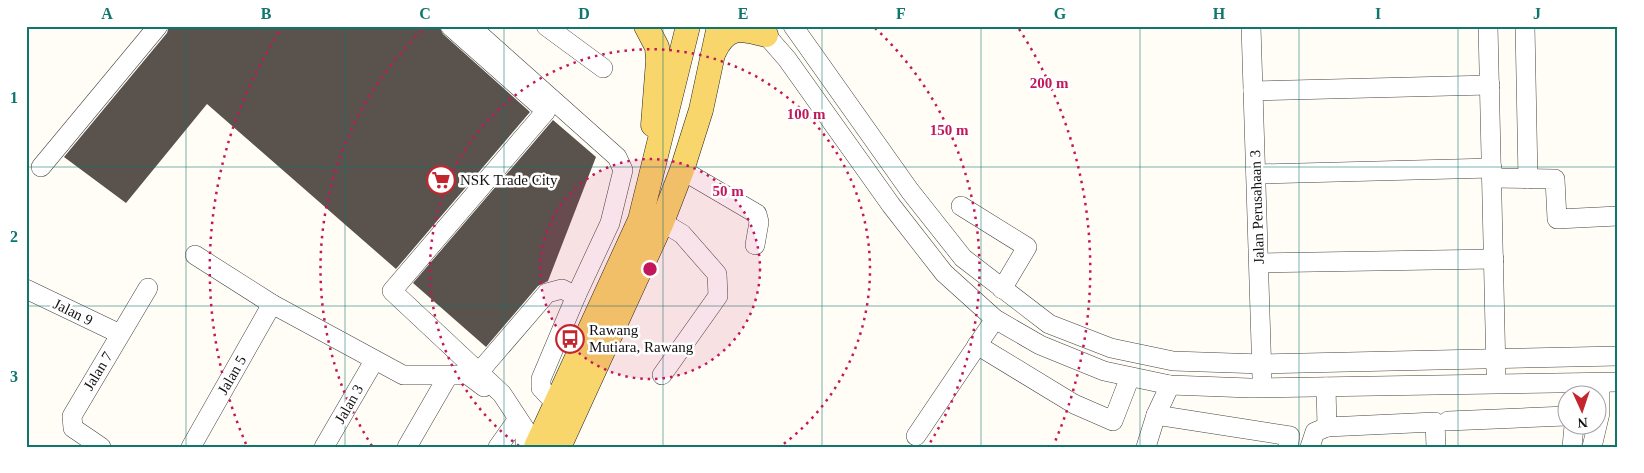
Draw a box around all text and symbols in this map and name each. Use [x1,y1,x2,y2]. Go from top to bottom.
text: A [101,5,113,22]
text: B [261,5,272,22]
text: C [419,5,431,22]
text: D [578,5,590,22]
text: E [738,5,748,22]
text: F [896,5,906,22]
text: G [1054,5,1067,22]
text: H [1213,5,1226,22]
text: I [1375,5,1381,22]
text: J [1533,5,1541,22]
text: 200 m [1030,75,1069,91]
text: 1 [10,89,18,106]
text: 100 m [787,106,826,122]
text: 150 m [930,122,969,138]
street label: Jalan Perusahaan 3 [1247,150,1267,264]
supermarket icon: NSK Trade City [426,165,456,195]
place label: NSK Trade City [460,172,558,188]
text: 50 m [712,183,744,199]
text: 2 [10,228,18,245]
centre of rings [641,260,659,278]
street label: Jalan 9 [51,296,95,328]
place label: Rawang Mutiara, Rawang [589,322,694,355]
bus stop icon: Rawang Mutiara, Rawang [555,324,585,354]
street label: Jalan 7 [80,348,116,393]
street label: Jalan 5 [215,353,249,397]
text: 3 [10,368,18,385]
street label: Jalan 3 [332,382,366,426]
north arrow [1556,386,1606,436]
text: N [1577,415,1588,430]

